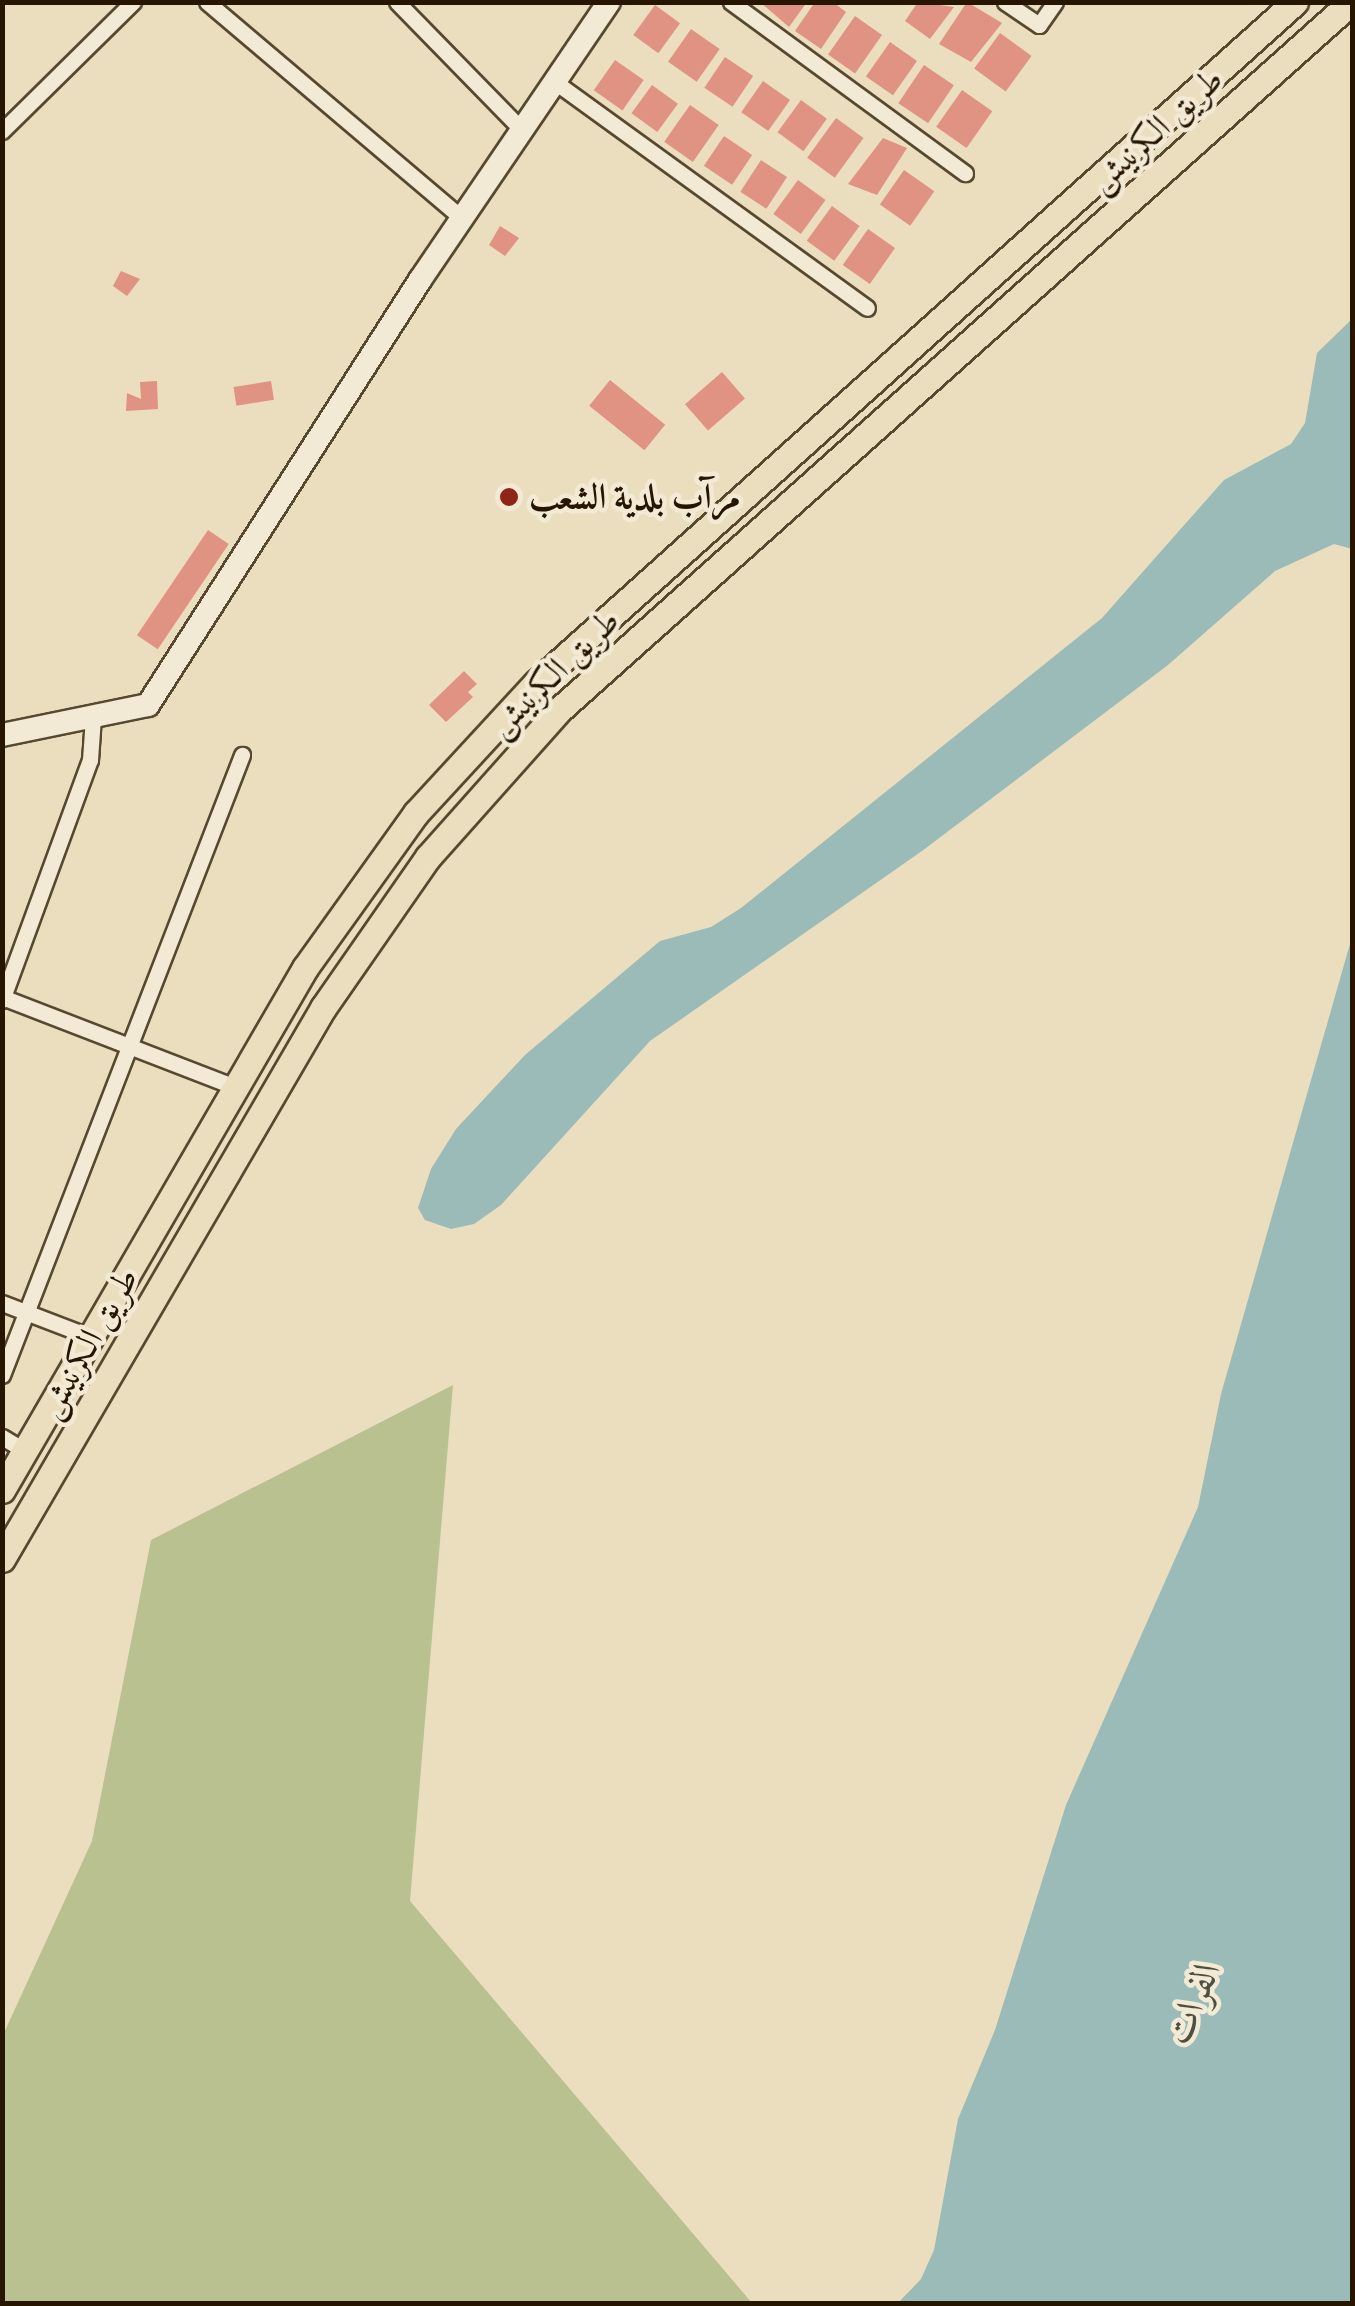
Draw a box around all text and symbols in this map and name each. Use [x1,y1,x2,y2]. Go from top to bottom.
street label: طريق الكرنيش [1080,58,1232,202]
place label: مرآب بلدية الشعب [529,476,740,518]
marker: مرآب بلدية الشعب [498,486,520,508]
street label: طريق الكرنيش [479,600,629,746]
street label: طريق الكرنيش [28,1260,148,1426]
water label: الفرات [1155,1954,1231,2050]

